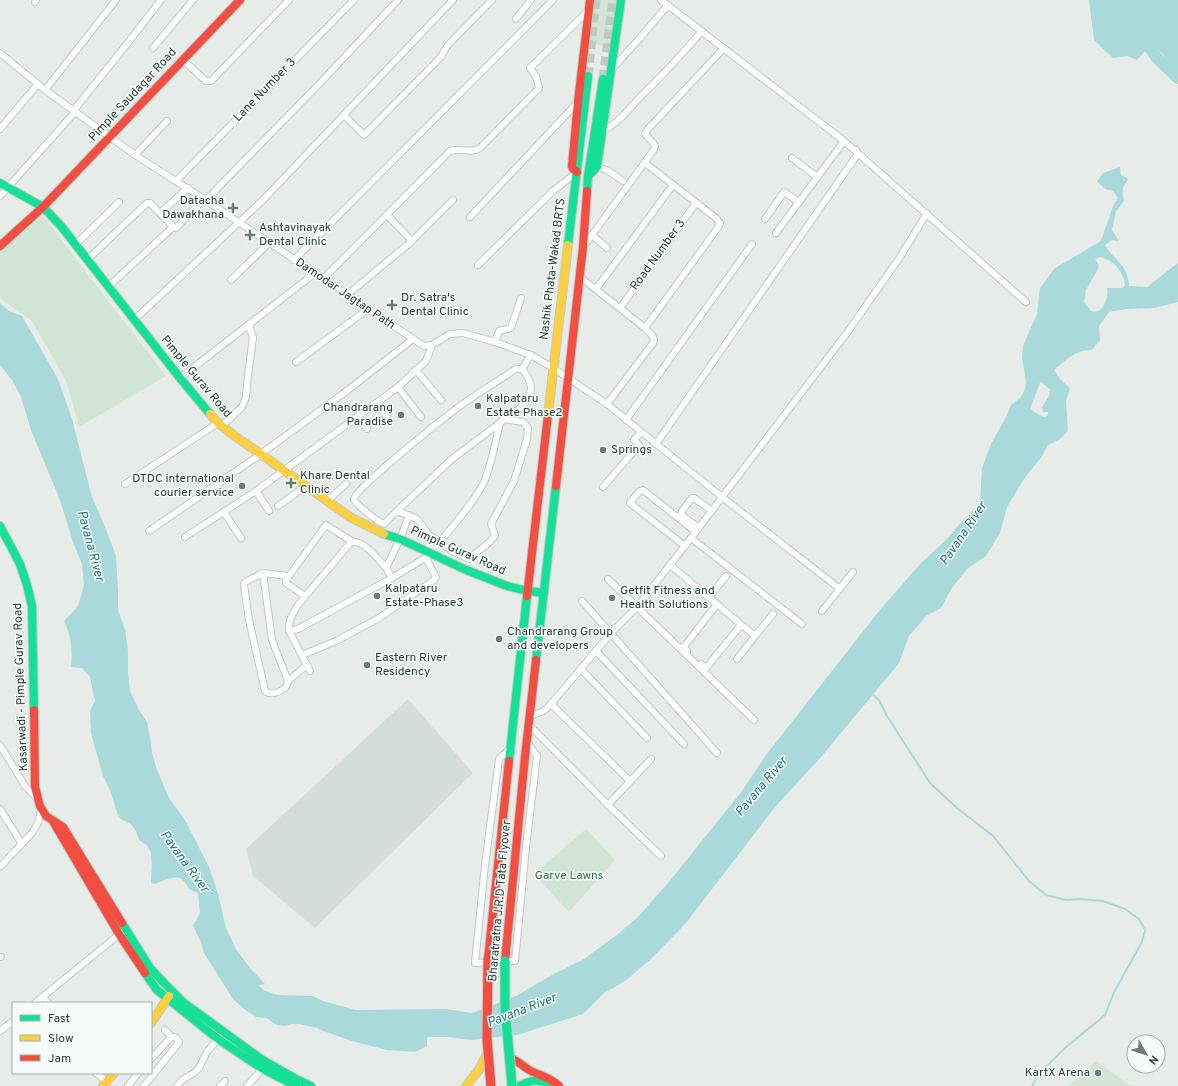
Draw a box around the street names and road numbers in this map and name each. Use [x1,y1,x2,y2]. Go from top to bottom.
street label: Pimple Saudagar Road [85,45,181,145]
street label: Lane Number 3 [230,55,300,125]
street label: Nashik Phata-Wakad BRTS [536,197,570,341]
street label: Road Number 3 [627,216,689,294]
street label: Damodar Jagtap Path [292,255,398,333]
street label: Pimple Gurav Road [157,333,235,421]
street label: Pimple Gurav Road [408,523,508,579]
street label: Kasarwadi - Pimple Gurav Road [10,602,32,772]
street label: Bharatratna J.R.D Tata Flyover [485,819,515,983]

